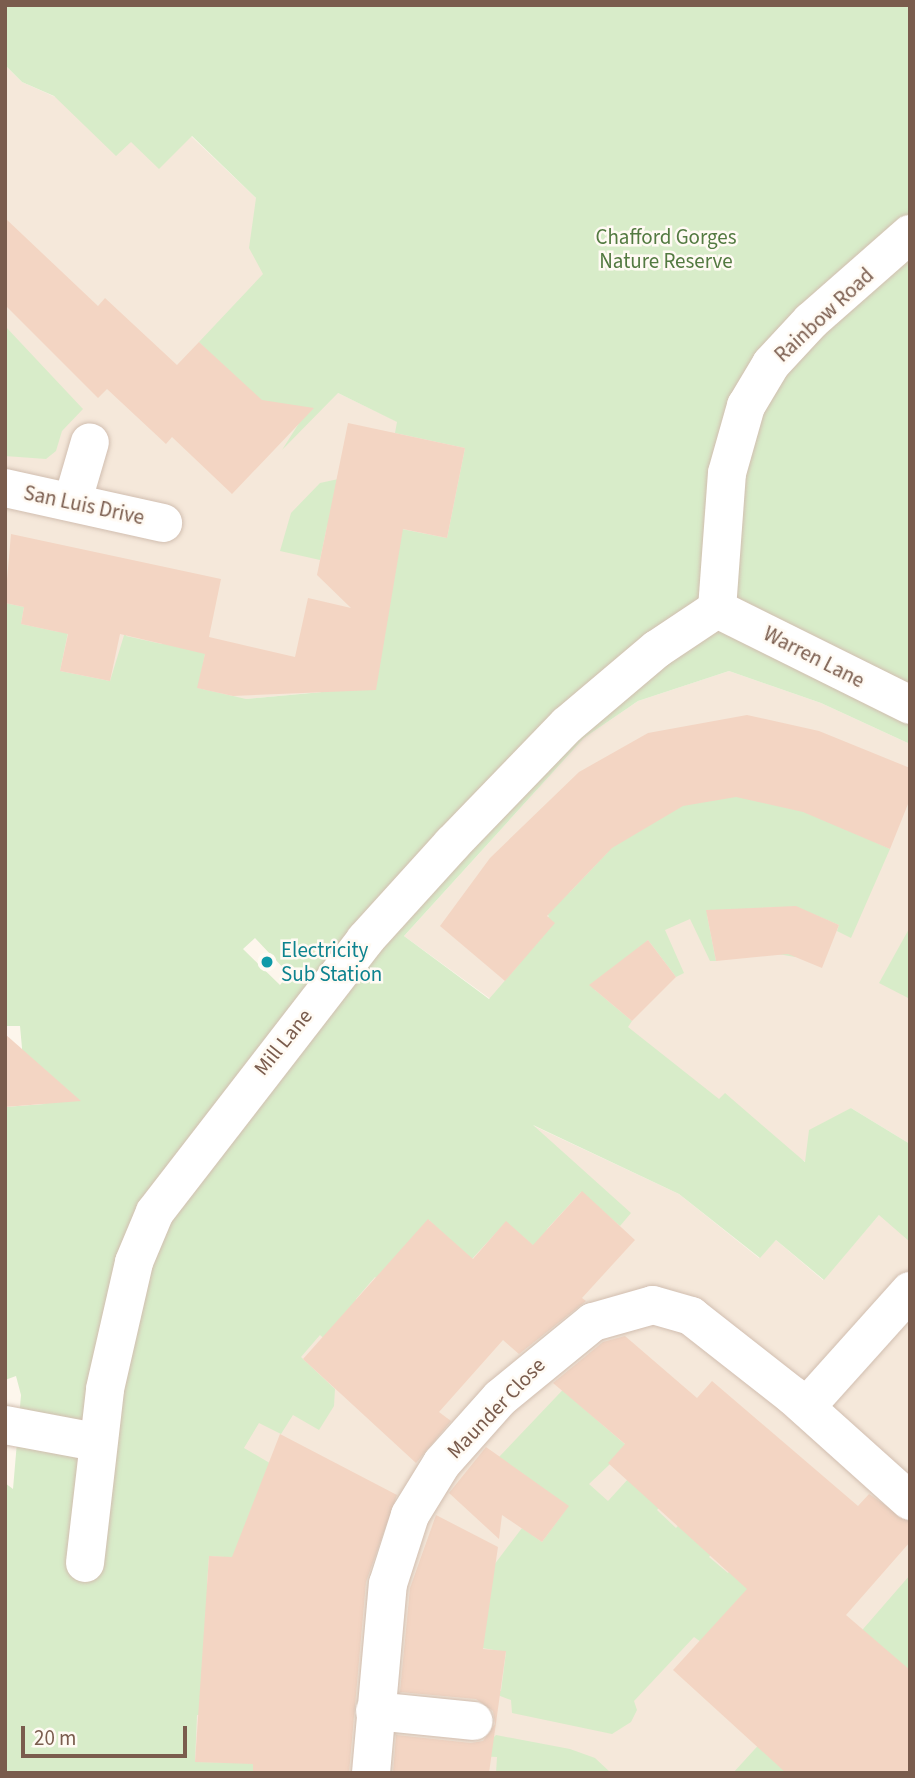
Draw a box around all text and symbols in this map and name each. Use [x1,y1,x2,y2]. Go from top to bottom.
park label: Chafford Gorges Nature Reserve [595,224,737,274]
street label: Rainbow Road [769,263,879,367]
street label: San Luis Drive [21,480,147,530]
street label: Warren Lane [759,621,869,693]
place label: Electricity Sub Station [281,937,382,987]
marker: Electricity Sub Station [259,954,275,970]
street label: Mill Lane [249,1004,317,1080]
street label: Maunder Close [442,1352,550,1464]
scale bar [24,1712,191,1756]
text: 20 m [34,1723,76,1753]

